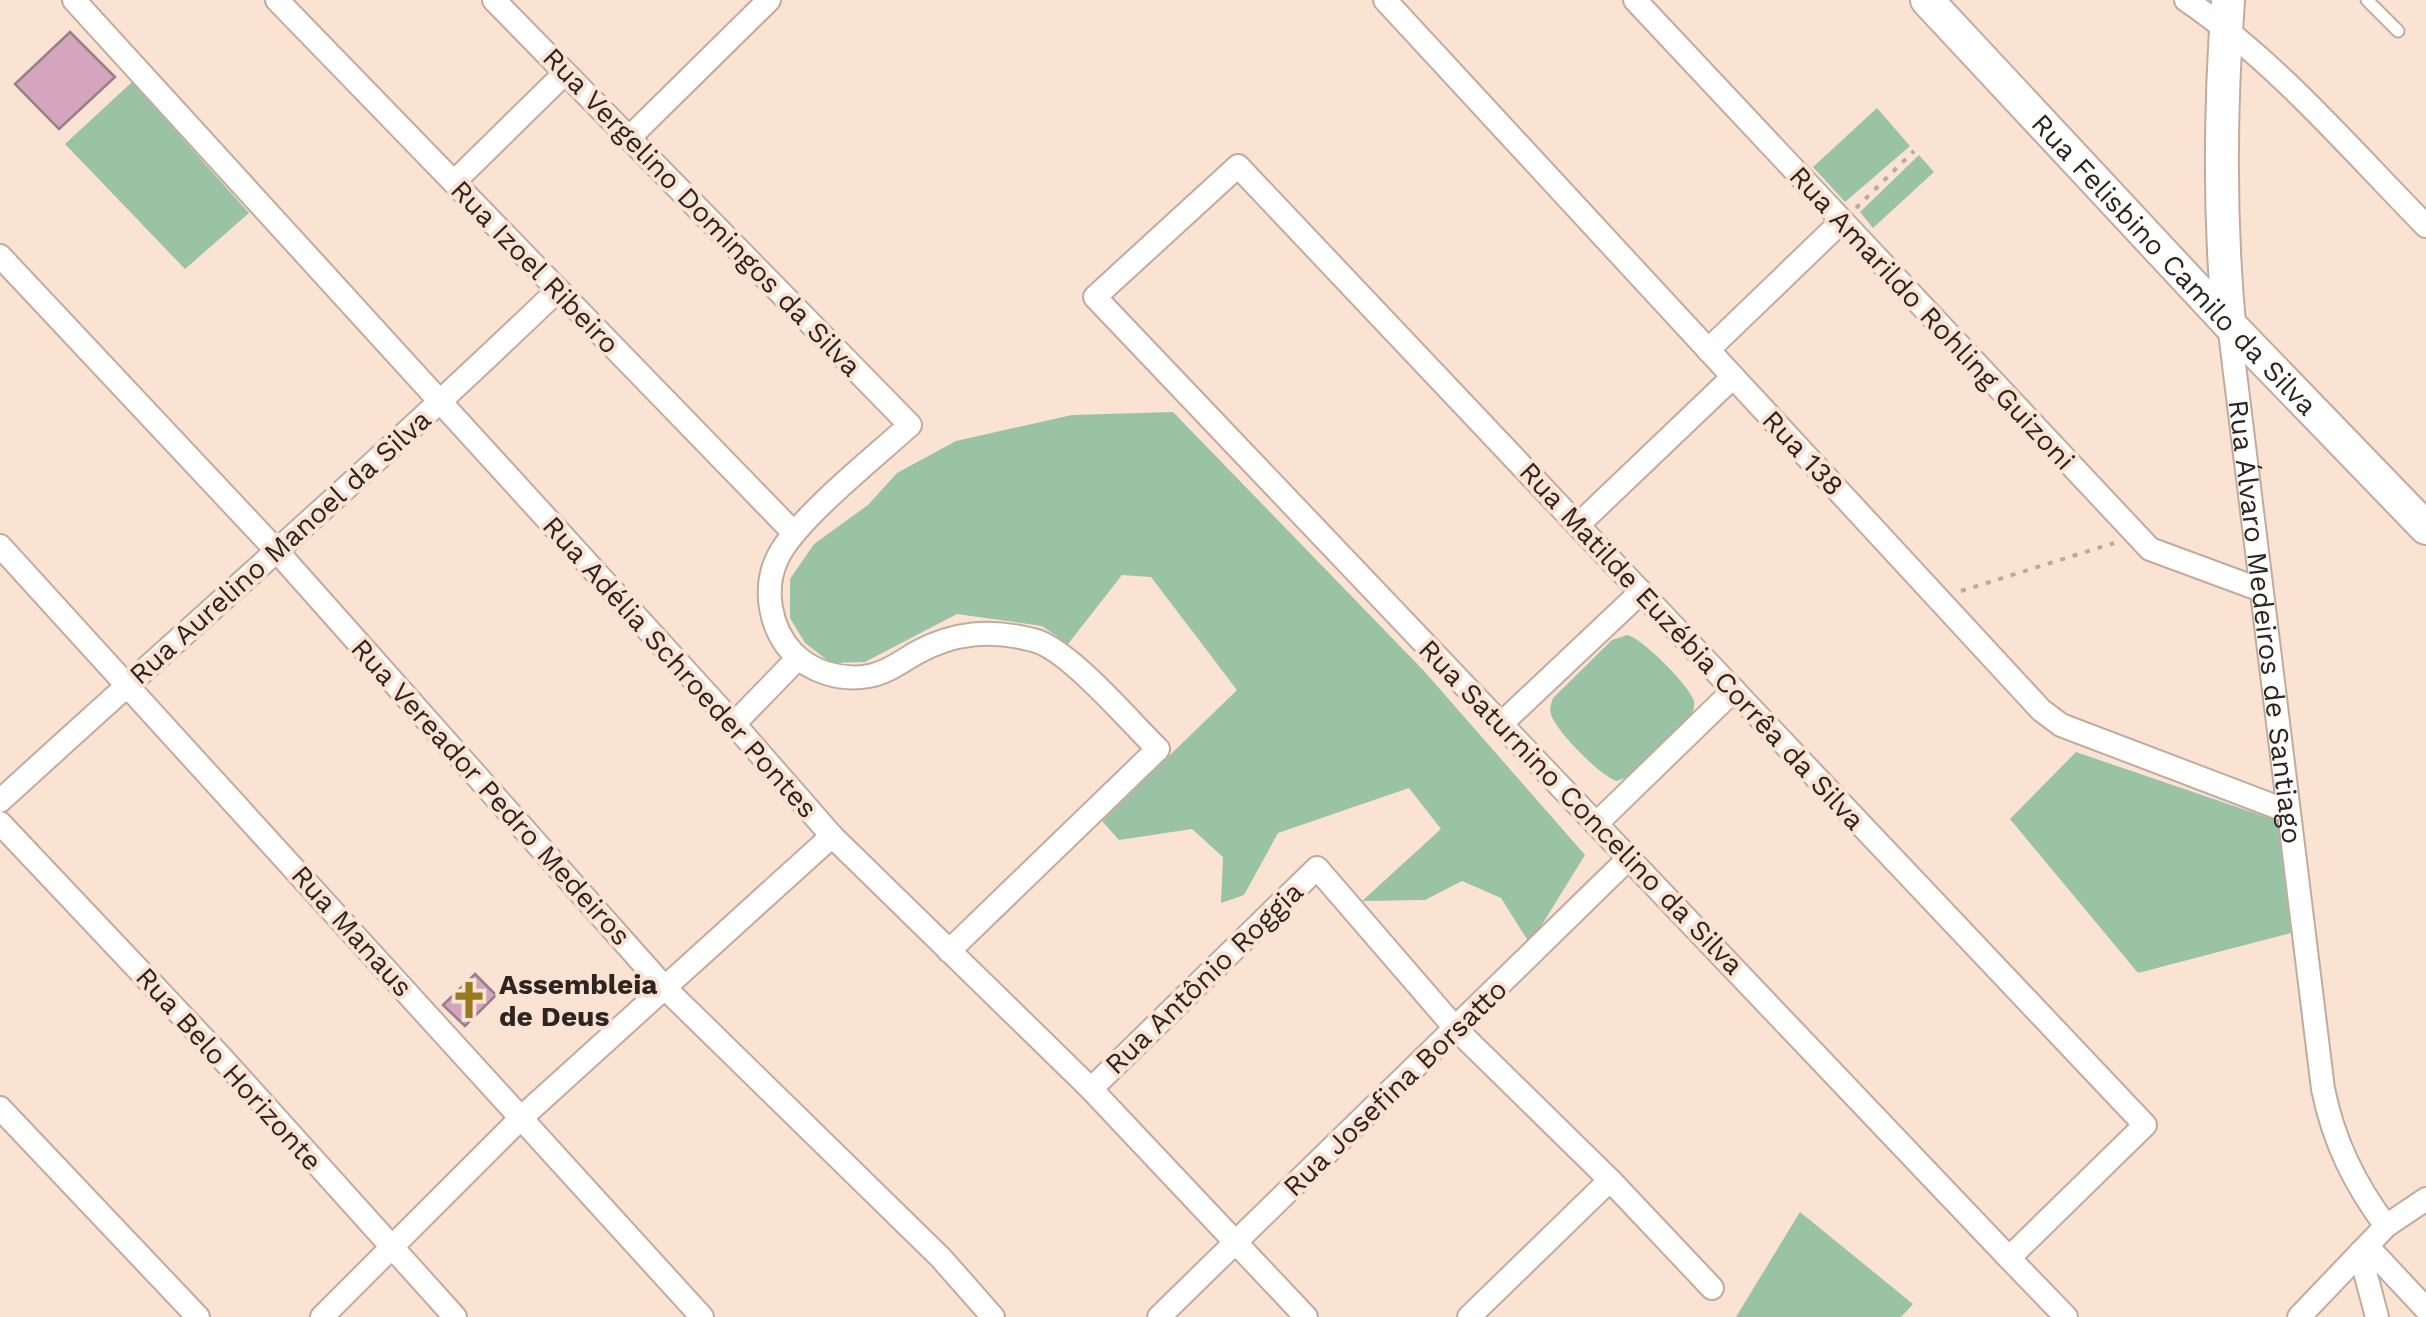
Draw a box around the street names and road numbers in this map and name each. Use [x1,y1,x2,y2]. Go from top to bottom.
street label: Rua Vergelino Domingos da Silva [536,41,868,383]
street label: Rua Felisbino Camilo da Silva [2025,107,2324,422]
street label: Rua Amarildo Rohling Guizoni [1783,159,2081,477]
street label: Rua Izoel Ribeiro [444,173,626,361]
street label: Rua Álvaro Medeiros de Santiago [2222,398,2309,846]
street label: Rua Aurelino Manoel da Silva [122,403,438,691]
street label: Rua 138 [1755,404,1851,502]
street label: Rua Matilde Euzébia Corrêa da Silva [1513,455,1871,837]
street label: Rua Adélia Schroeder Pontes [536,509,824,825]
street label: Rua Vereador Pedro Medeiros [344,632,638,952]
street label: Rua Saturnino Concelino da Silva [1412,633,1750,981]
street label: Rua Manaus [284,859,420,1003]
street label: Rua Antônio Roggia [1098,875,1310,1081]
street label: Rua Belo Horizonte [129,961,329,1177]
street label: Rua Josefina Borsatto [1276,973,1514,1203]

